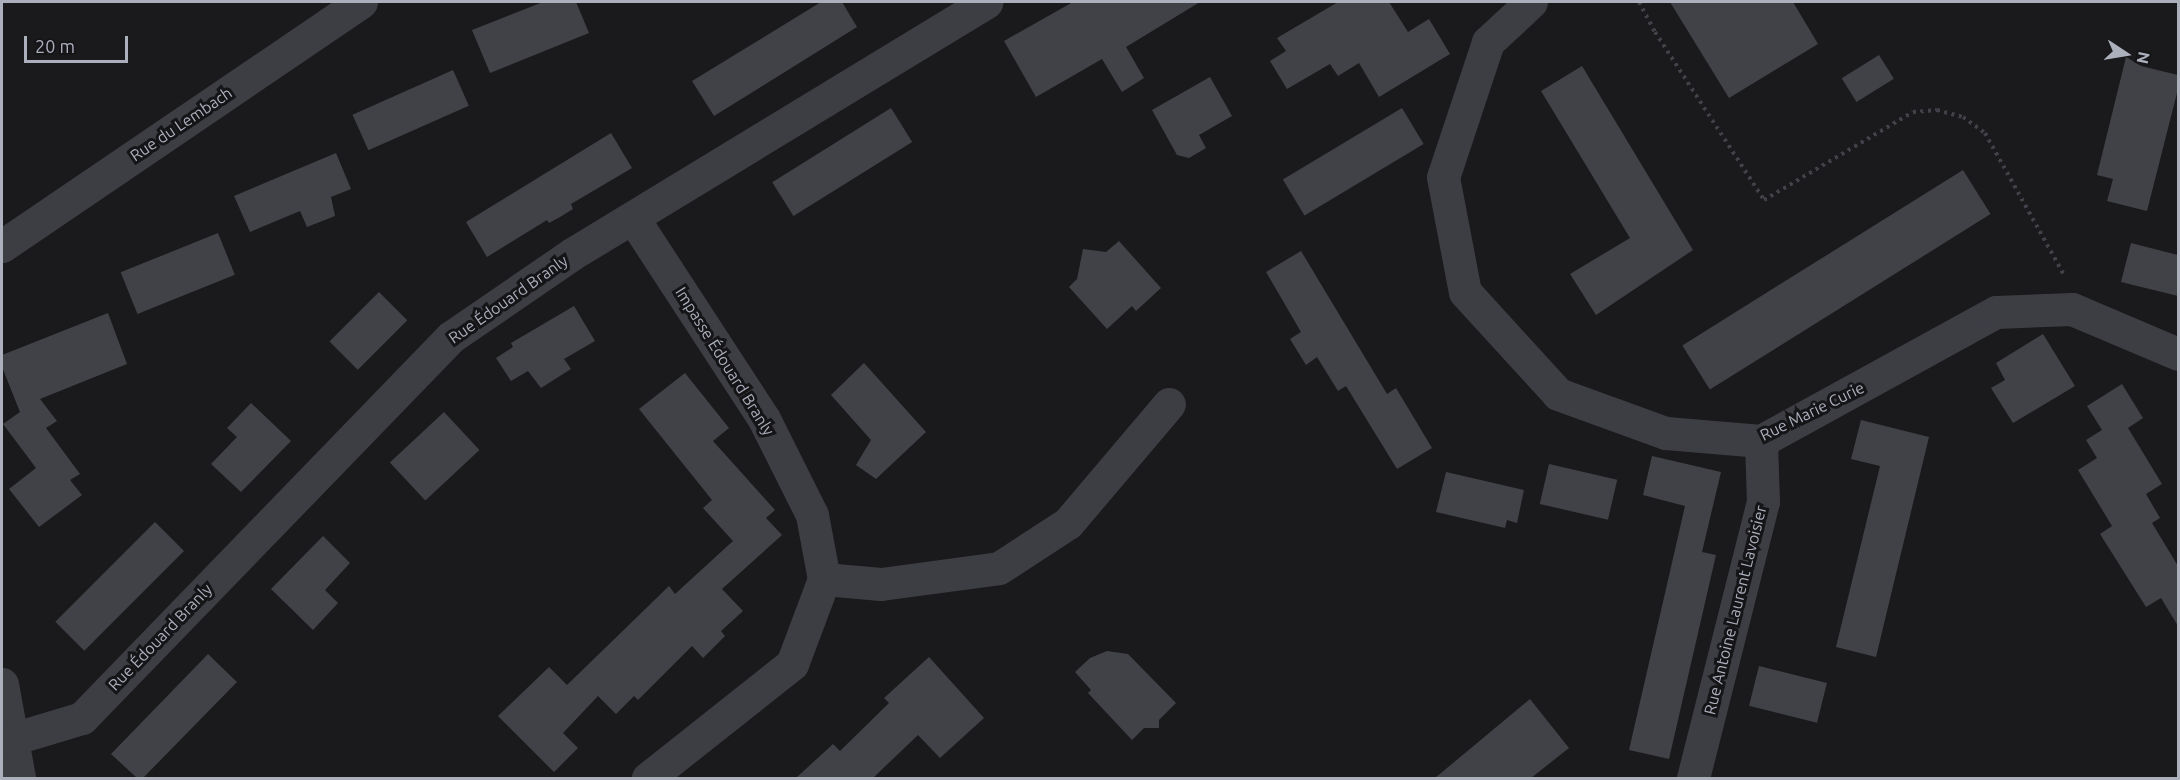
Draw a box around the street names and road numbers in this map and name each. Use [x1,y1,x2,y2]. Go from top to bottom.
street label: Rue du Lembach [126,83,236,165]
street label: Rue Édouard Branly [445,251,571,347]
street label: Impasse Édouard Branly [671,283,779,439]
street label: Rue Marie Curie [1757,377,1867,445]
street label: Rue Antoine Laurent Lavoisier [1700,503,1770,717]
street label: Rue Édouard Branly [104,580,216,694]

